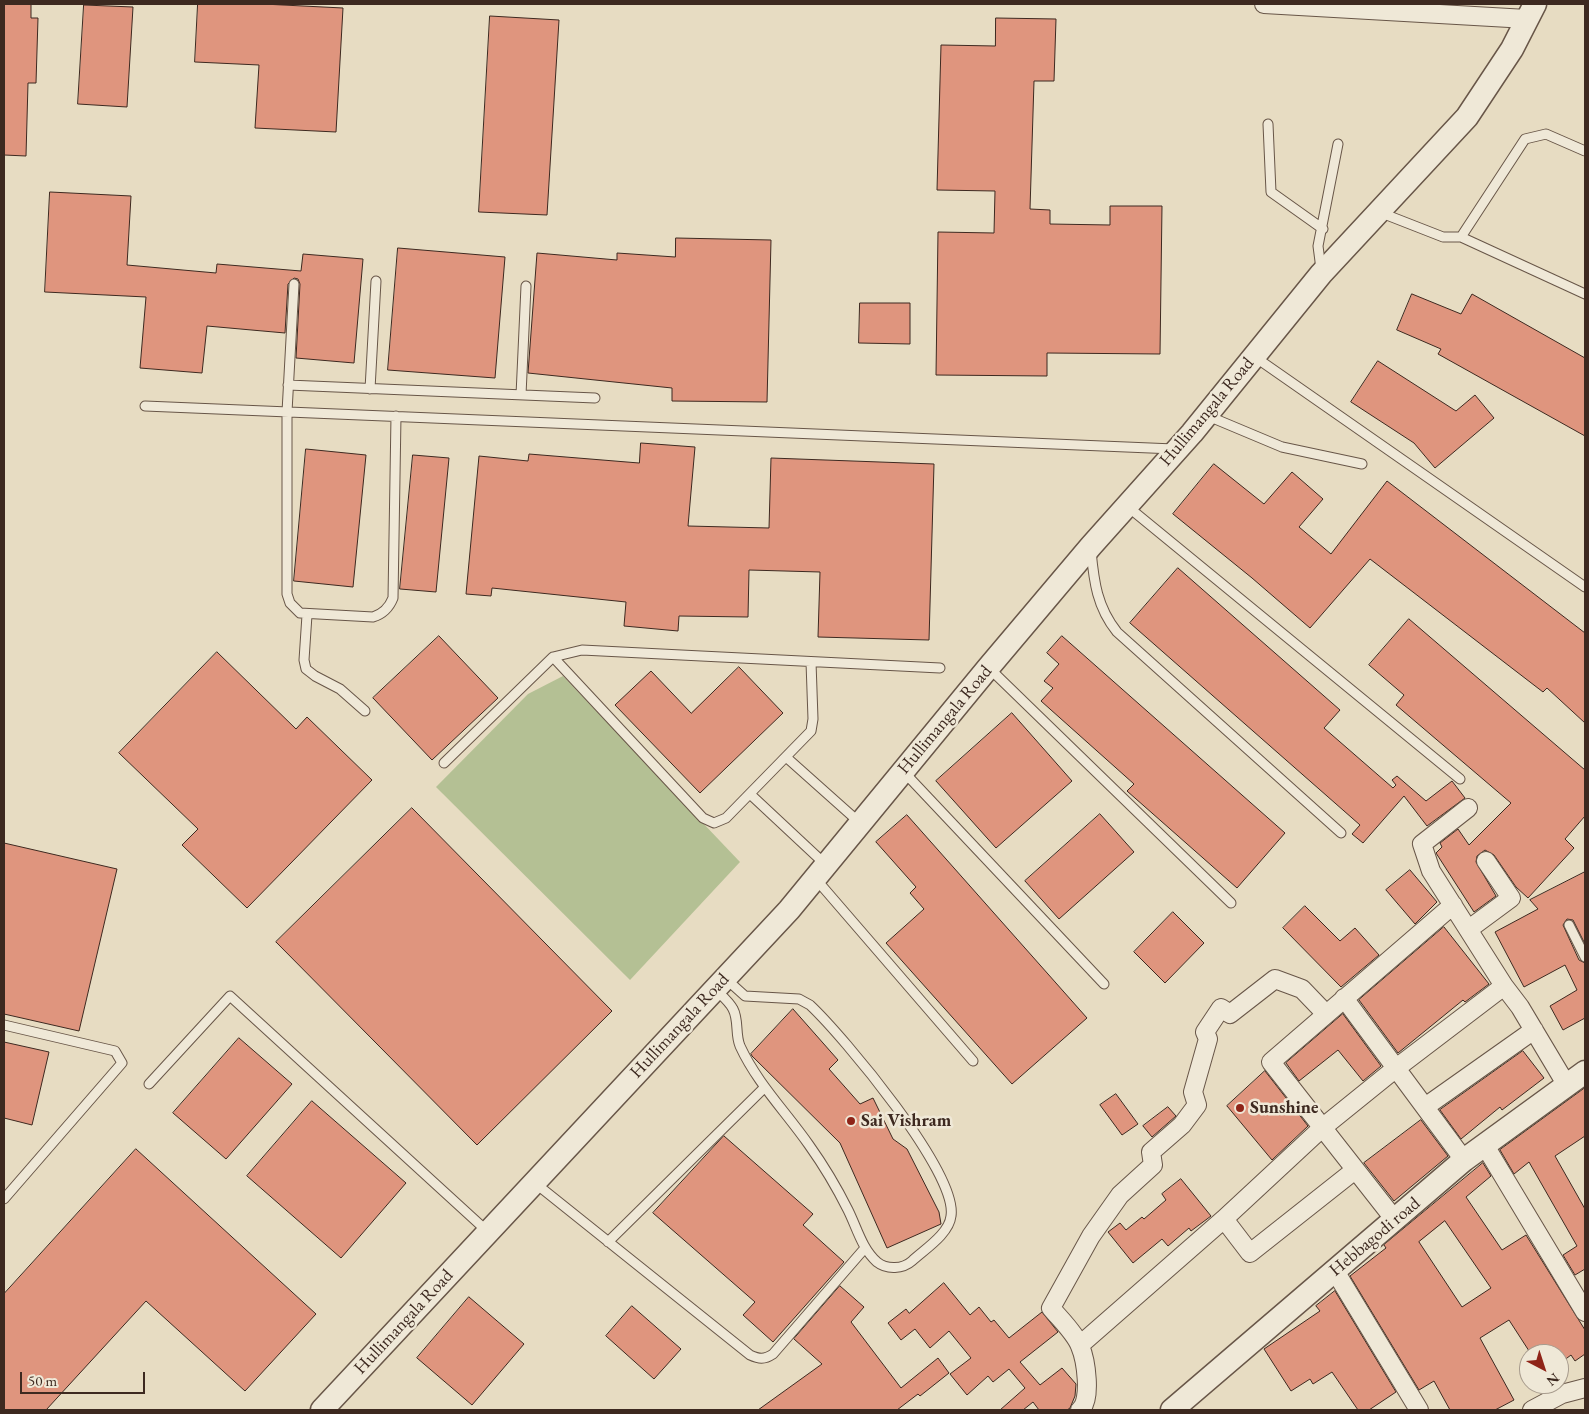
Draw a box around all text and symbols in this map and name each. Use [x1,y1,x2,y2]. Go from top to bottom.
street label: Hullimangala Road [1155,353,1259,471]
street label: Hullimangala Road [893,661,997,779]
street label: Hullimangala Road [626,969,734,1083]
place label: Sunshine [1250,1097,1319,1119]
marker: Sunshine [1234,1102,1246,1114]
place label: Sai Vishram [861,1110,951,1132]
marker: Sai Vishram [845,1115,857,1127]
street label: Hebbagodi road [1325,1193,1425,1281]
street label: Hullimangala Road [350,1265,458,1379]
north arrow [1519,1344,1569,1394]
scale bar [22,1362,148,1394]
text: N [1543,1369,1563,1390]
text: 50 m [28,1371,57,1390]

